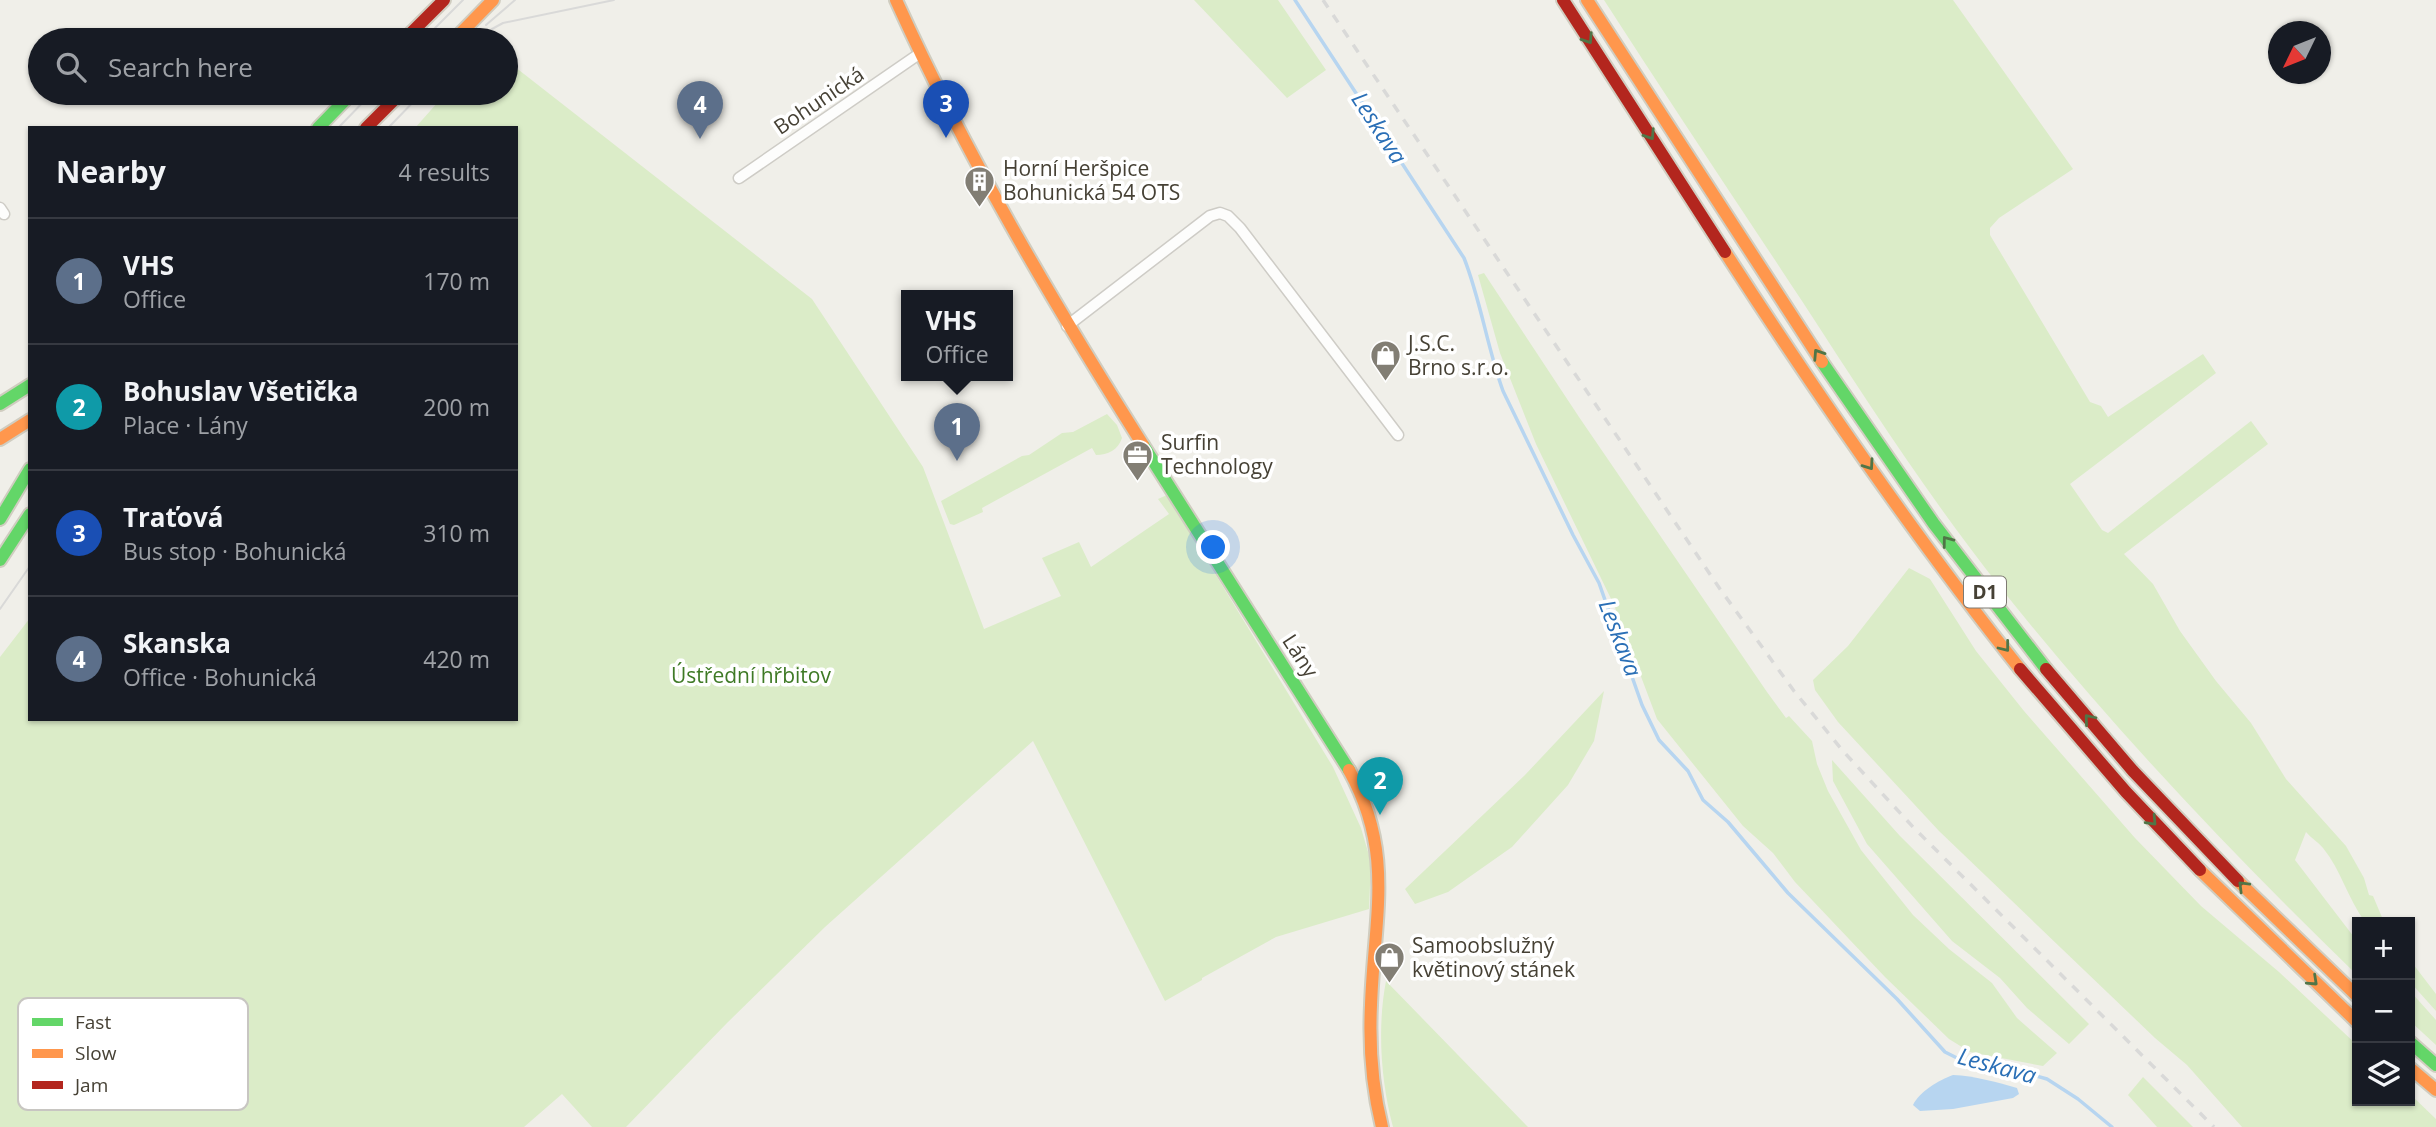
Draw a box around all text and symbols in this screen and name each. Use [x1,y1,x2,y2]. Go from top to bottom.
north arrow [2268,21,2331,84]
search box [28,28,518,105]
one-way arrow [1580,31,1592,44]
icon: search [52,48,90,86]
text: Search here [108,49,253,85]
street label: Bohunická [768,60,869,141]
pin: 3 [923,80,969,138]
pin: 4 [677,81,723,139]
water label: Leskava [1345,85,1415,170]
one-way arrow [1642,127,1655,140]
text: Nearby [56,151,166,192]
place label: Horní Heršpice Bohunická 54 OTS [1003,154,1180,206]
text: 4 results [399,156,490,188]
building icon: Horní Heršpice Bohunická 54 OTS [963,164,997,208]
text: VHS [123,247,174,283]
text: 1 [72,265,86,297]
text: 170 m [423,265,490,297]
text: Office [123,283,186,315]
popup [901,290,1013,381]
text: VHS [925,302,977,338]
place label: J.S.C. Brno s.r.o. [1406,329,1509,381]
text: Office [925,338,989,370]
shop icon: J.S.C. Brno s.r.o. [1368,339,1402,383]
one-way arrow [1813,349,1826,362]
text: Bohuslav Všetička [123,373,358,409]
text: 2 [72,391,86,423]
text: 200 m [423,391,490,423]
pin: 1 [934,403,980,461]
text: Place · Lány [123,409,248,441]
place label: Surfin Technology [1161,428,1273,480]
office icon: Surfin Technology [1121,438,1155,482]
one-way arrow [1861,457,1873,470]
text: Traťová [123,499,223,535]
text: 3 [72,517,86,549]
text: 310 m [423,517,490,549]
your location [1196,530,1230,564]
text: Bus stop · Bohunická [123,535,347,567]
one-way arrow [1942,537,1955,549]
road number: D1 [1964,576,2006,608]
water label: Leskava [1592,594,1650,681]
text: Skanska [123,625,231,661]
street label: Lány [1277,629,1325,683]
one-way arrow [1996,640,2009,652]
text: 4 [72,643,86,675]
text: 420 m [423,643,490,675]
text: Office · Bohunická [123,661,317,693]
park label: Ústřední hřbitov [671,661,831,689]
one-way arrow [2085,714,2097,727]
pin: 2 [1357,757,1403,815]
one-way arrow [2143,813,2156,826]
one-way arrow [2239,882,2251,894]
map controls [2352,917,2415,1106]
button: + [2352,917,2415,980]
place label: Samoobslužný květinový stánek [1412,931,1575,983]
shop icon: Samoobslužný květinový stánek [1372,941,1406,985]
one-way arrow [2305,973,2318,986]
button: − [2352,980,2415,1043]
legend [18,998,248,1110]
text: Fast [75,1009,111,1035]
water label: Leskava [1954,1039,2040,1091]
text: Slow [75,1040,117,1066]
button: layers [2352,1043,2415,1106]
text: Jam [73,1072,108,1098]

